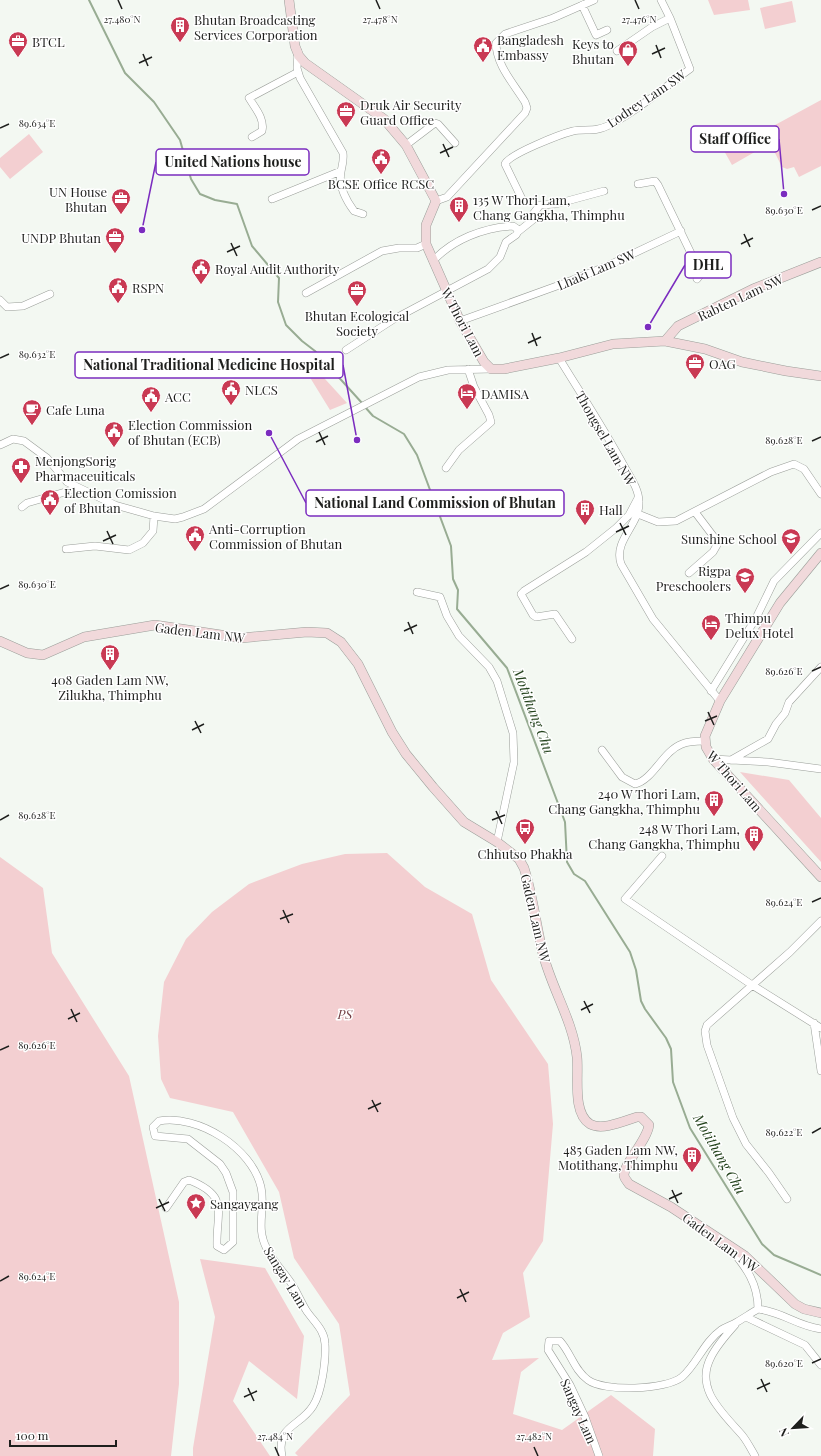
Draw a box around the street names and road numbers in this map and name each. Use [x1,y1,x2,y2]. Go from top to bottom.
street label: Lodrey Lam SW [603,65,689,131]
street label: Lhaki Lam SW [554,245,638,293]
street label: Rabten Lam SW [695,270,786,324]
street label: W Thori Lam [437,284,488,360]
street label: Thongsel Lam NW [572,388,640,489]
street label: Gaden Lam NW [154,618,246,646]
street label: W Thori Lam [703,746,766,815]
street label: Gaden Lam NW [518,872,555,964]
street label: Gaden Lam NW [679,1209,763,1276]
street label: Sangay Lam [260,1243,312,1311]
street label: Sangay Lam [557,1376,601,1447]

